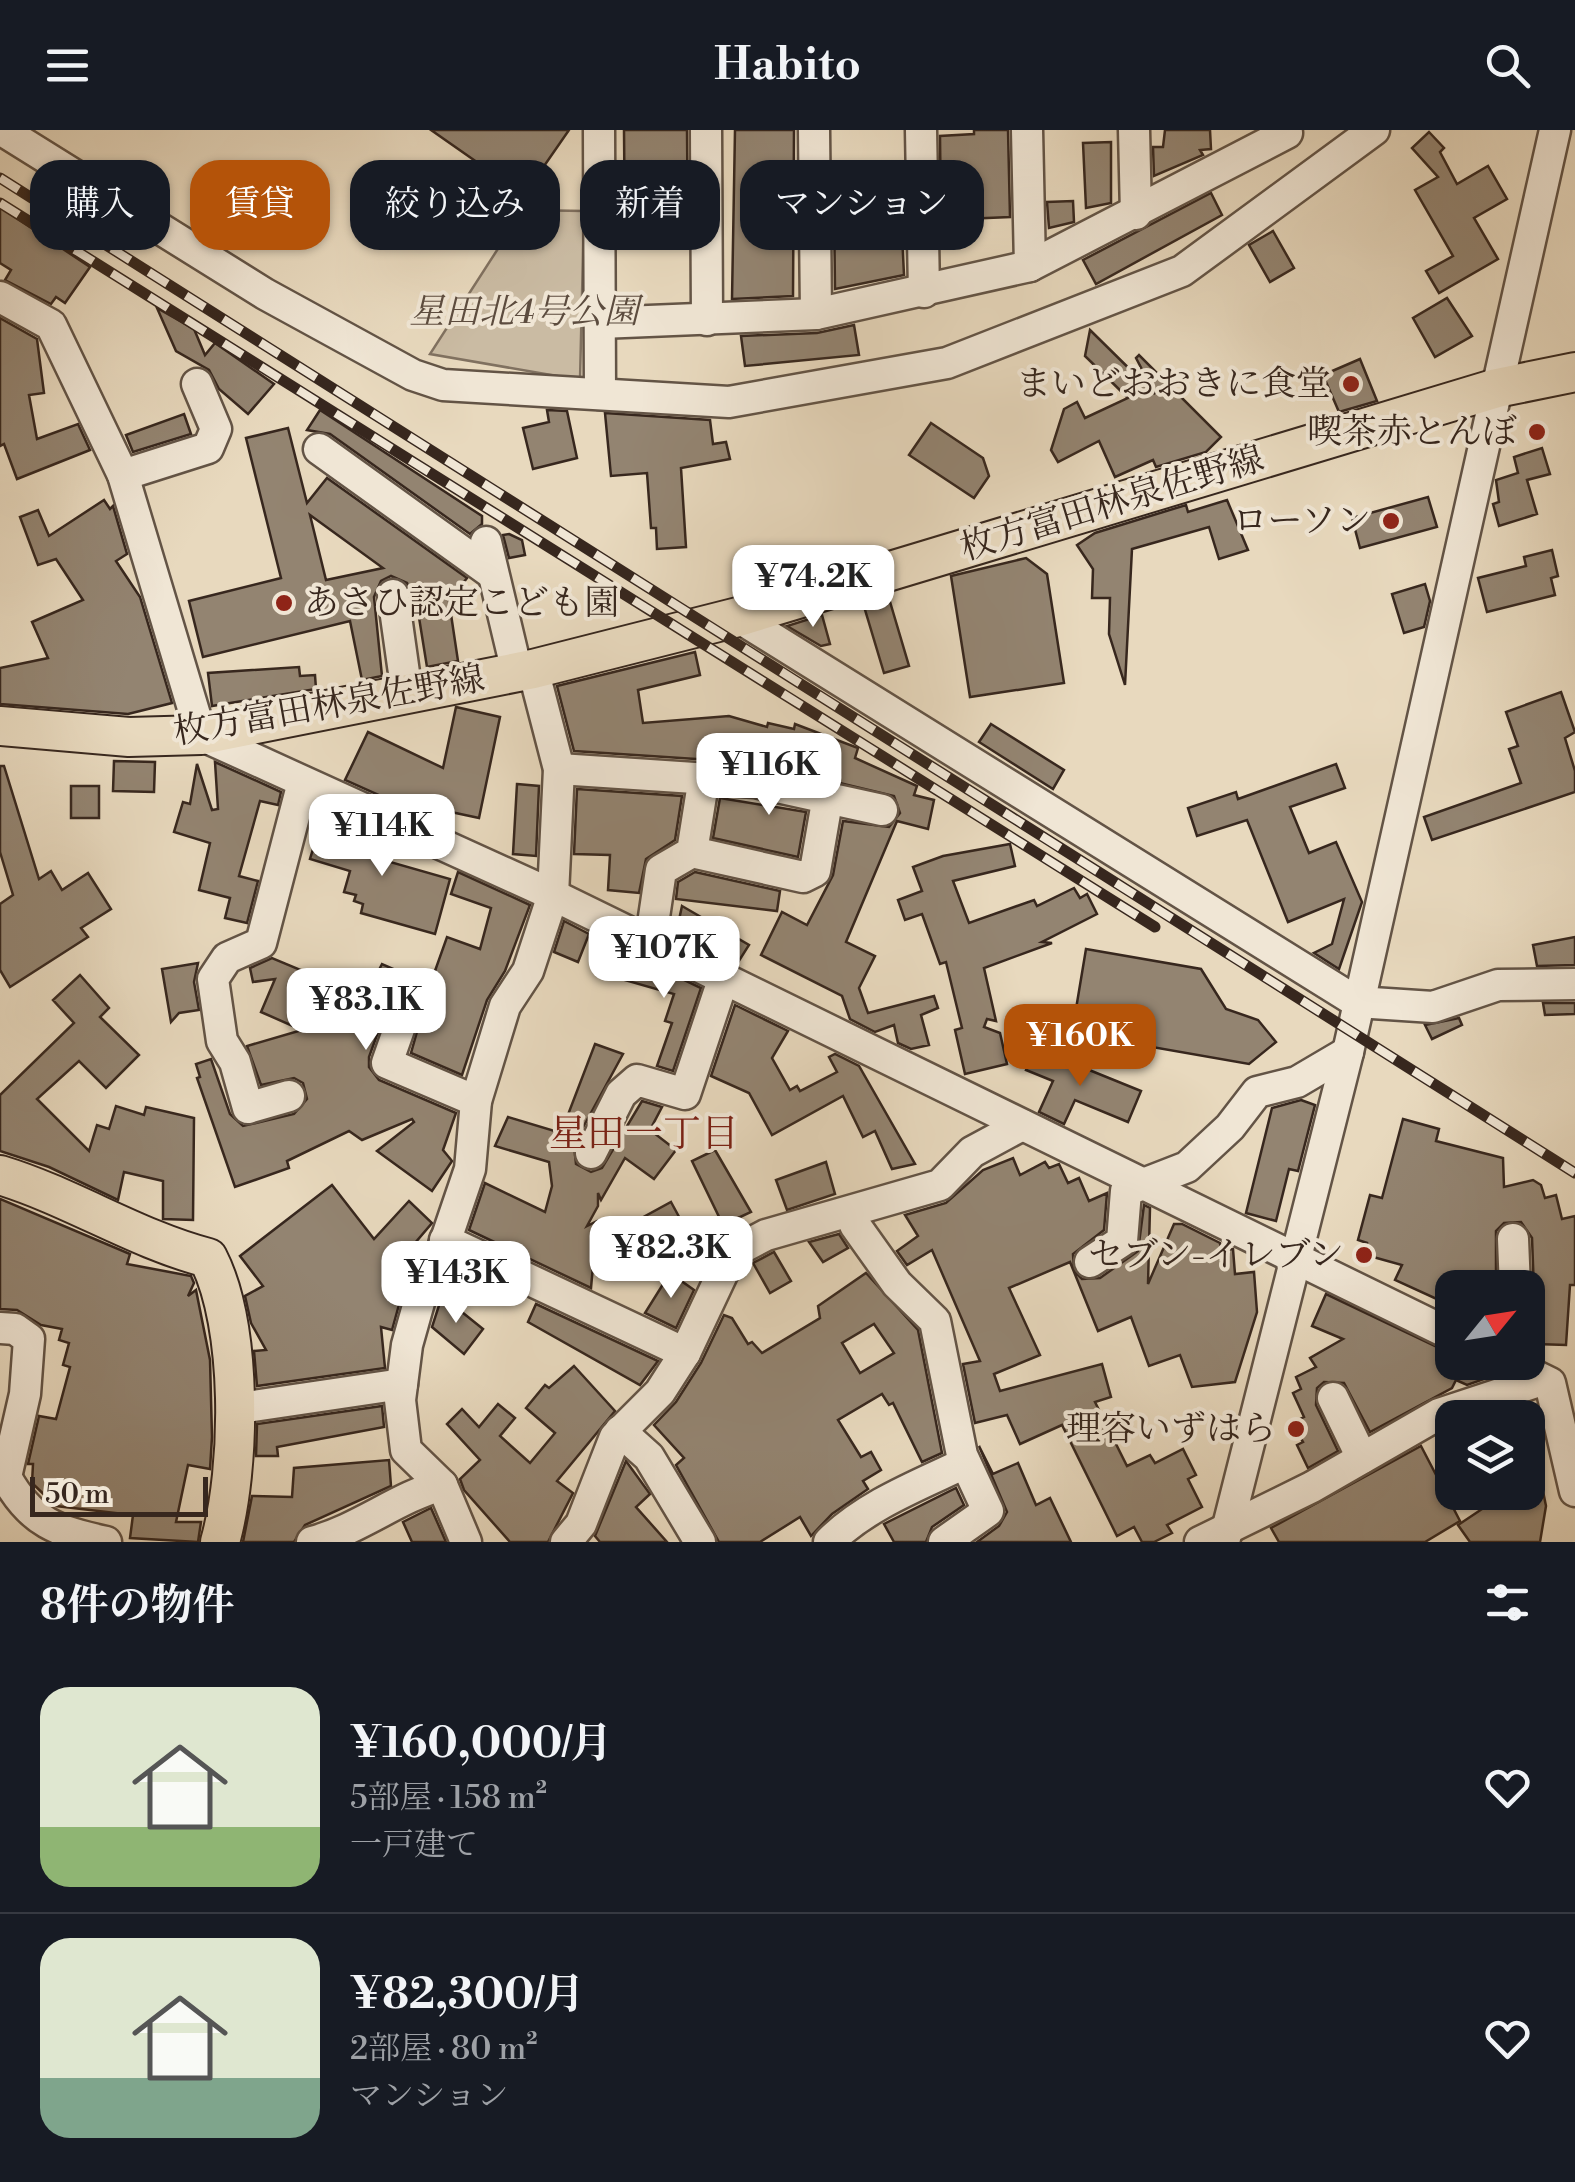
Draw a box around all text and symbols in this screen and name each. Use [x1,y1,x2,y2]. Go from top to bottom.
text: Habito [714,37,861,94]
icon: menu [40,38,95,93]
icon: search [1480,38,1535,93]
chip: 購入 [30,160,170,250]
chip: 賃貸 [190,160,330,250]
chip: 絞り込み [350,160,560,250]
chip: 新着 [580,160,720,250]
chip: マンション [740,160,984,250]
park label: 星田北4号公園 [409,291,644,334]
place label: まいどおおきに食堂 [1016,363,1331,406]
marker: まいどおおきに食堂 [1340,373,1362,395]
place label: 喫茶赤とんぼ [1307,411,1517,454]
marker: 喫茶赤とんぼ [1526,421,1548,443]
street label: 枚方富田林泉佐野線 [955,437,1269,571]
place label: ローソン [1232,500,1371,543]
marker: ローソン [1380,510,1402,532]
pin: ¥74.2K [732,545,894,630]
text: ¥74.2K [754,557,872,597]
place label: あさひ認定こども園 [304,582,619,625]
marker: あさひ認定こども園 [273,592,295,614]
street label: 枚方富田林泉佐野線 [170,657,488,755]
pin: ¥116K [699,733,839,818]
text: ¥116K [718,745,820,785]
pin: ¥114K [312,794,452,879]
text: ¥114K [331,806,433,846]
pin: ¥107K [594,916,734,1001]
text: ¥107K [611,928,717,968]
pin: ¥83.1K [285,968,447,1053]
text: ¥83.1K [309,980,423,1020]
pin: ¥160K [1010,1004,1150,1089]
text: ¥160K [1026,1016,1134,1056]
district label: 星田一丁目 [549,1111,739,1158]
pin: ¥82.3K [590,1216,752,1301]
text: ¥82.3K [612,1228,730,1268]
place label: セブン-イレブン [1088,1234,1344,1277]
pin: ¥143K [386,1241,526,1326]
marker: セブン-イレブン [1353,1244,1375,1266]
text: ¥143K [403,1253,509,1293]
north arrow [1435,1270,1545,1380]
map controls [1435,1270,1545,1510]
button: layers [1435,1400,1545,1510]
place label: 理容いずはら [1066,1408,1276,1451]
marker: 理容いずはら [1285,1418,1307,1440]
scale bar [30,1472,208,1516]
text: 50 m [45,1477,109,1512]
icon: filters [1480,1575,1535,1630]
text: 8件の物件 [40,1580,235,1633]
text: ¥160,000/月 [350,1718,612,1771]
icon: home [120,1727,240,1847]
icon: heart [1480,1760,1535,1815]
text: 5部屋 · 158 m² [350,1778,547,1818]
text: 一戸建て [350,1825,478,1865]
text: ¥82,300/月 [350,1969,584,2022]
icon: home [120,1978,240,2098]
icon: heart [1480,2011,1535,2066]
text: 2部屋 · 80 m² [350,2029,537,2069]
text: マンション [350,2076,509,2116]

